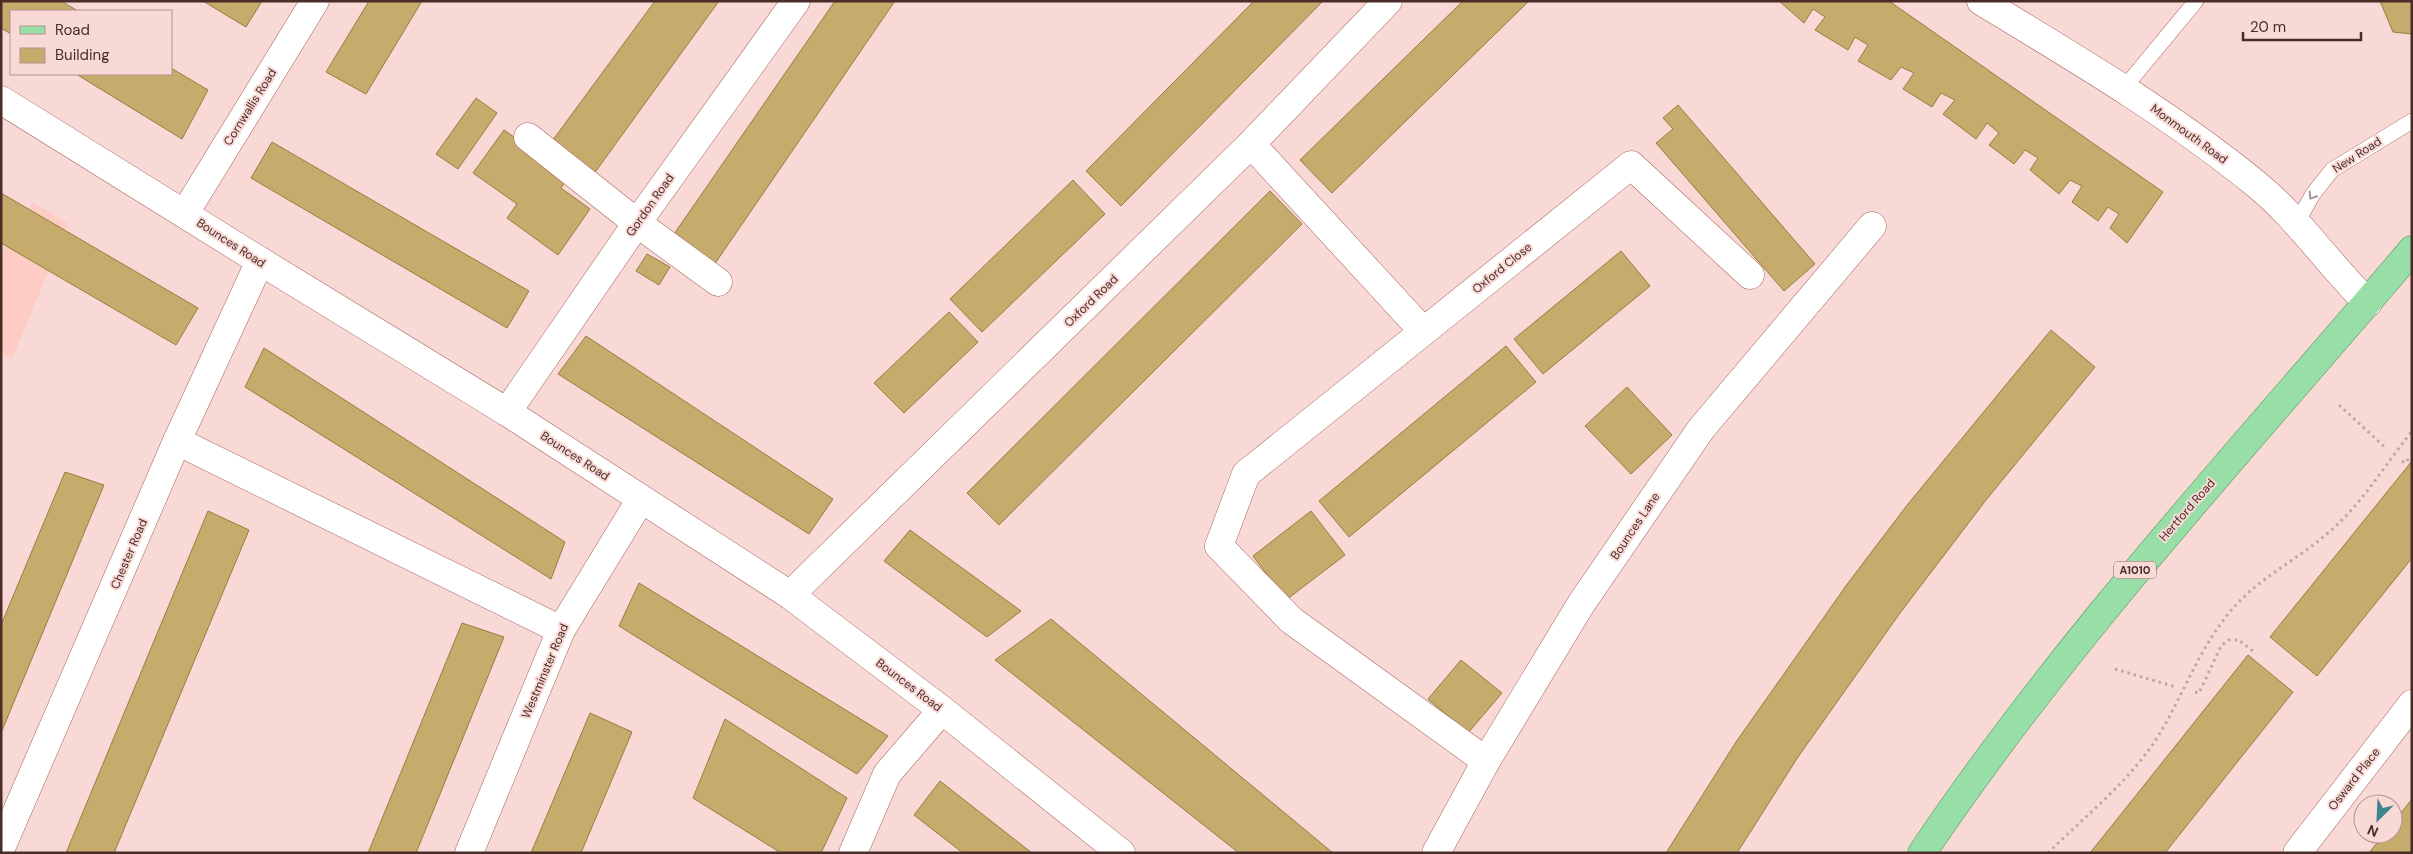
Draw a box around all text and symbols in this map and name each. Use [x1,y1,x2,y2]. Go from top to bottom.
legend [10,10,172,75]
scale bar [2243,10,2360,42]
text: 20 m [2250,17,2286,37]
text: Road [55,20,90,40]
text: Building [55,45,110,65]
street label: Cornwallis Road [220,65,280,149]
street label: Monmouth Road [2147,101,2231,167]
street label: New Road [2330,133,2384,177]
street label: Gordon Road [622,170,678,240]
one-way arrow [2309,191,2319,200]
street label: Bounces Road [194,215,268,271]
street label: Oxford Close [1469,239,1535,297]
street label: Oxford Road [1061,271,1121,331]
street label: Bounces Road [538,428,612,484]
street label: Hertford Road [2155,475,2219,545]
street label: Bounces Lane [1607,489,1663,563]
street label: Chester Road [107,516,151,592]
road number: A1010 [2114,562,2156,578]
street label: Westminster Road [518,621,572,721]
street label: Bounces Road [873,655,945,715]
street label: Osward Place [2325,744,2384,814]
north arrow [2353,794,2403,844]
text: N [2364,821,2381,841]

